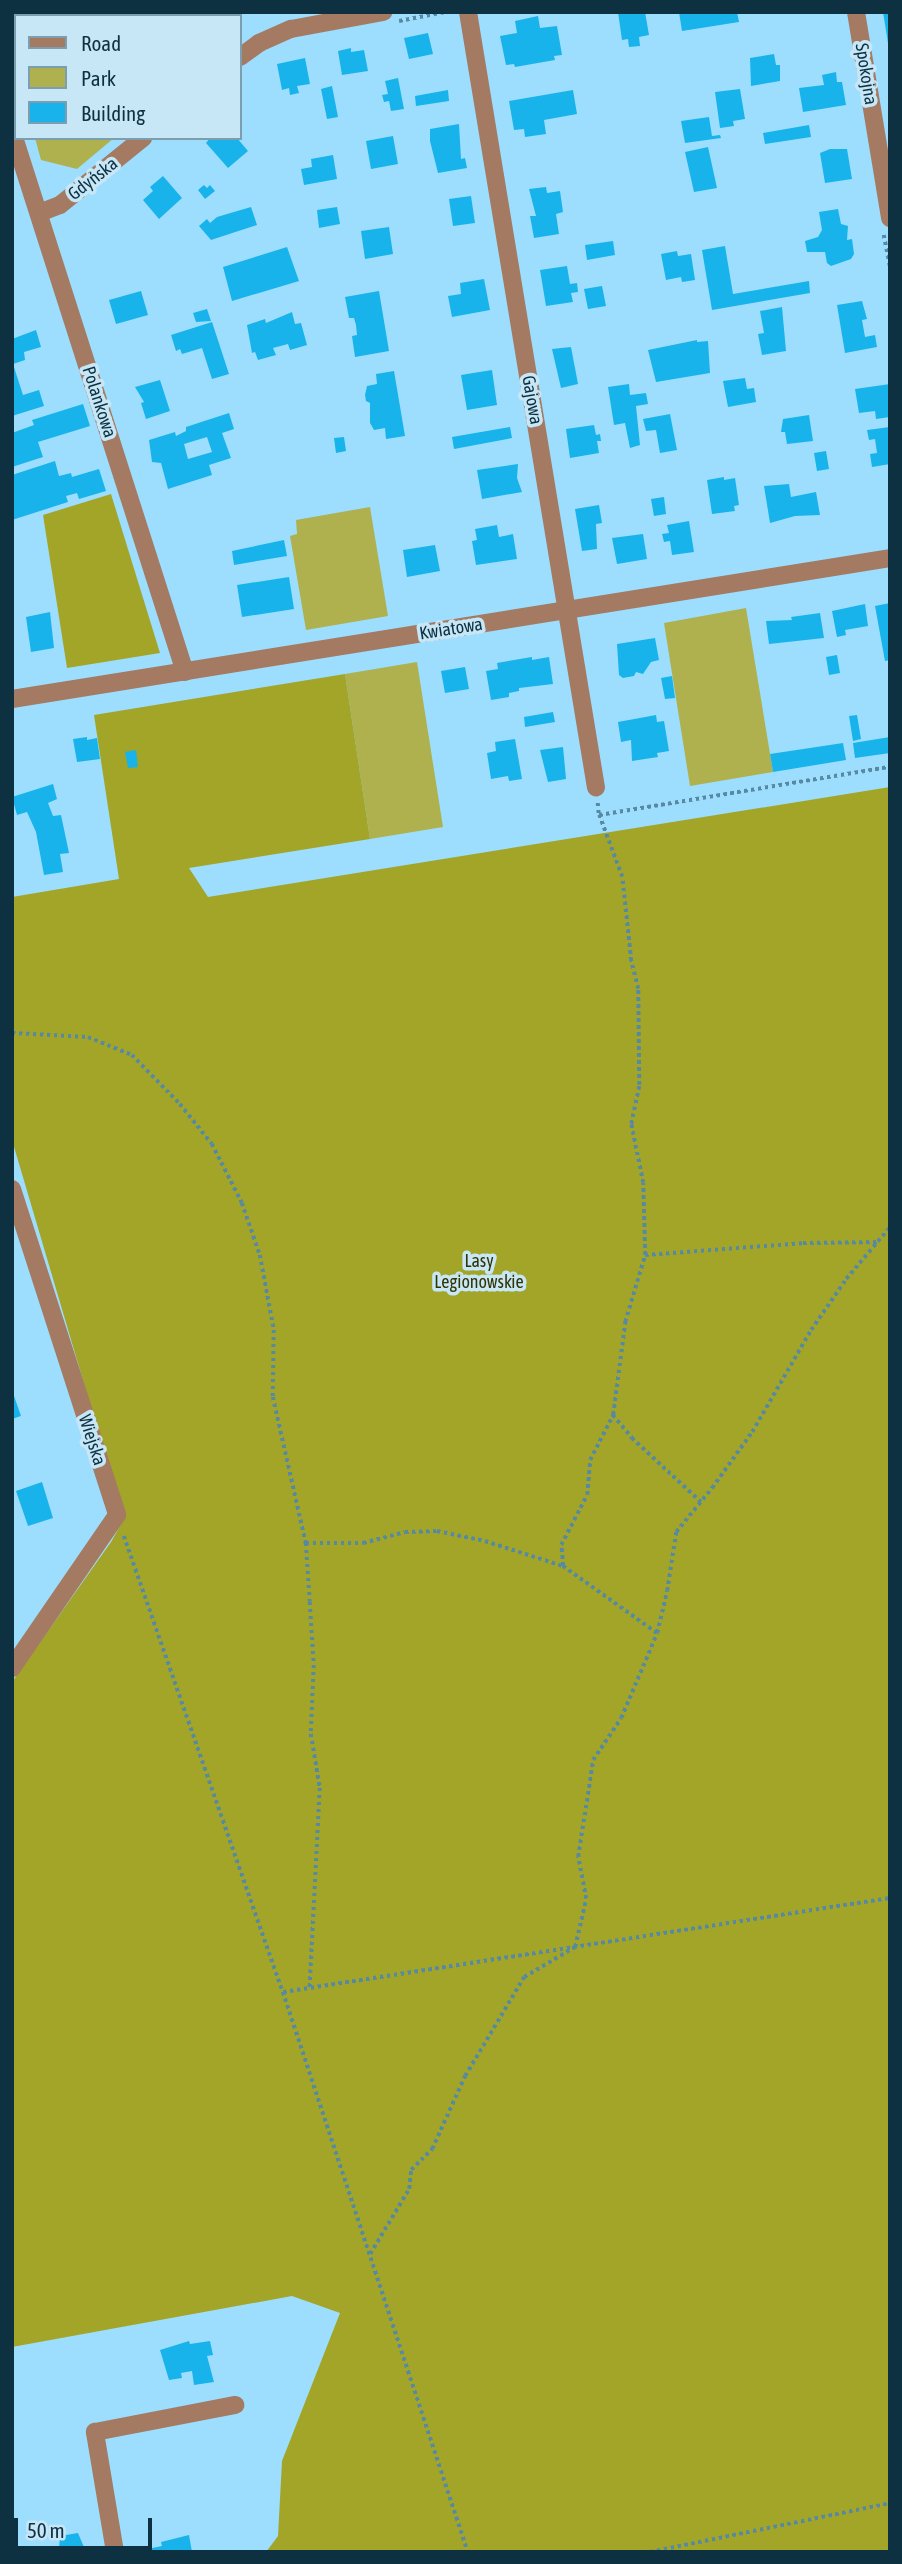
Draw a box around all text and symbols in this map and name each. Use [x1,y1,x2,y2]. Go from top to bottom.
legend [14,14,242,140]
text: Road [81,31,121,55]
street label: Spokojna [850,42,882,106]
text: Park [81,66,116,90]
text: Building [81,101,145,125]
street label: Gdyńska [64,153,122,205]
street label: Polankowa [77,364,121,440]
street label: Gajowa [517,374,547,426]
street label: Kwiatowa [418,613,484,645]
park label: Lasy Legionowskie [434,1251,524,1294]
street label: Wiejska [74,1412,110,1468]
scale bar [18,2504,156,2548]
text: 50 m [27,2518,65,2542]

